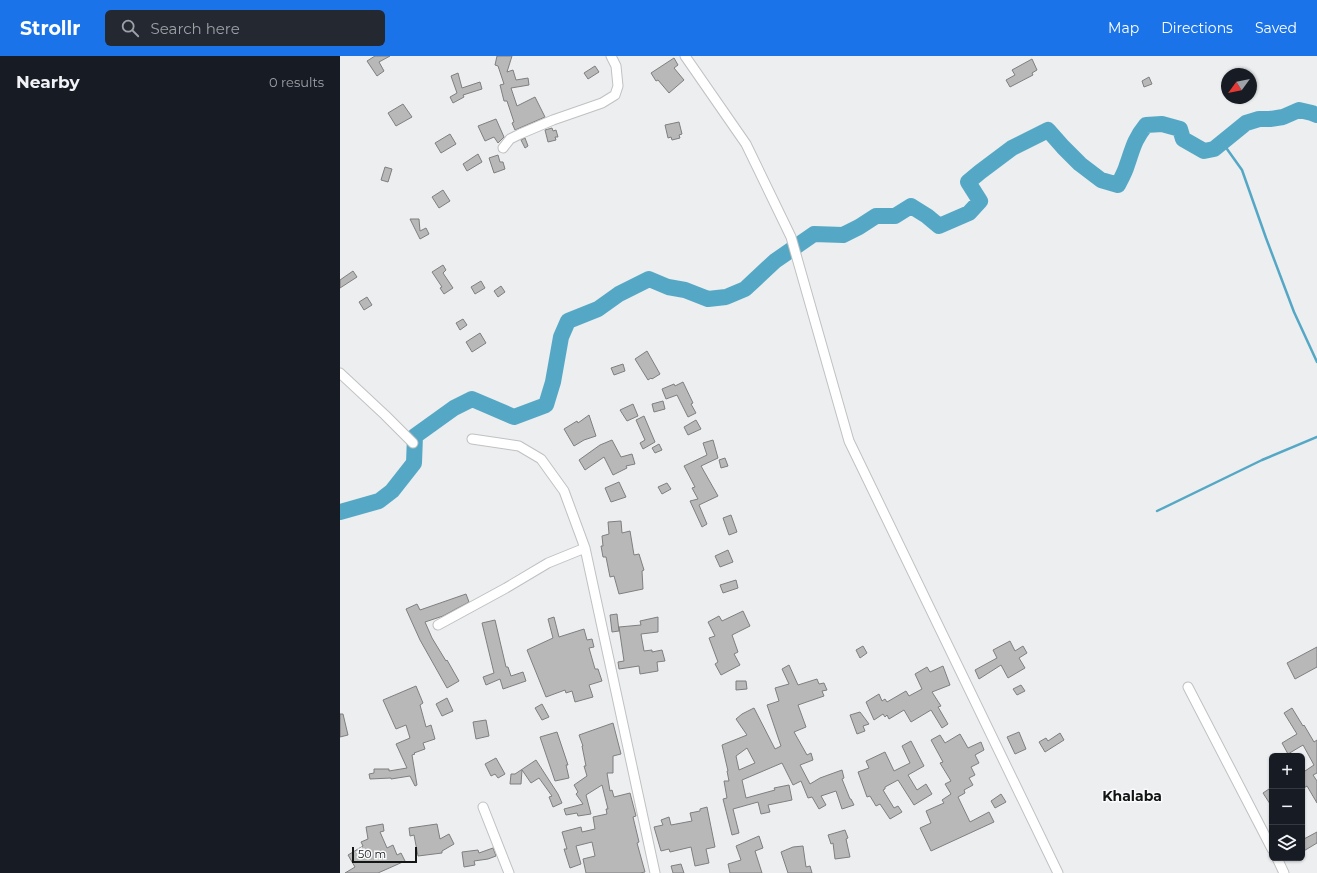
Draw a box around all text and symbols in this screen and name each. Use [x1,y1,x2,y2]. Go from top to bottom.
search box [105,10,385,46]
text: Strollr [20,17,81,40]
icon: search [119,17,141,39]
text: Search here [151,19,240,38]
text: Map [1108,19,1139,37]
text: Directions [1161,19,1233,37]
text: Saved [1255,19,1297,37]
north arrow [1221,68,1257,104]
text: Nearby [16,72,80,92]
text: 0 results [269,74,324,90]
map controls [1269,753,1305,861]
button: + [1269,753,1305,789]
district label: Khalaba [1102,787,1162,805]
button: − [1269,789,1305,825]
button: layers [1269,825,1305,861]
scale bar [352,845,417,864]
text: 50 m [358,847,386,861]

